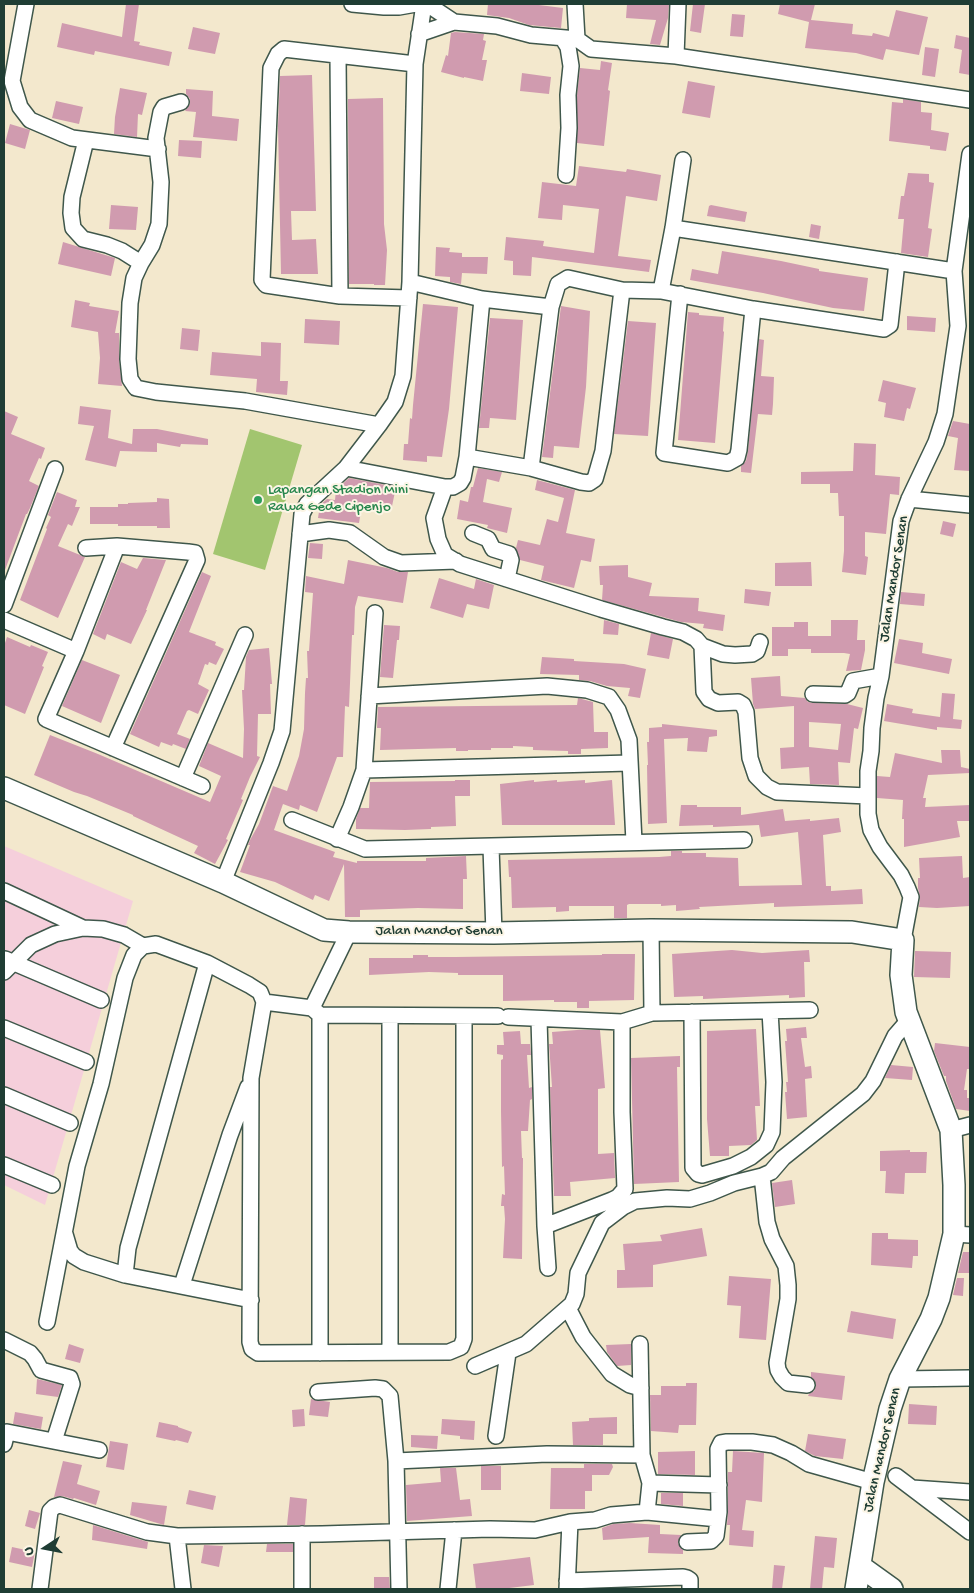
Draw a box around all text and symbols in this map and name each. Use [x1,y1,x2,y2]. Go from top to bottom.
place label: Lapangan Stadion Mini Rawa Gede Cipenjo [268,482,408,517]
marker: Lapangan Stadion Mini Rawa Gede Cipenjo [252,494,264,506]
street label: Jalan Mandor Senan [876,515,914,643]
street label: Jalan Mandor Senan [375,923,503,941]
street label: Jalan Mandor Senan [860,1386,906,1514]
north arrow [20,1523,70,1573]
text: U [21,1545,39,1557]

